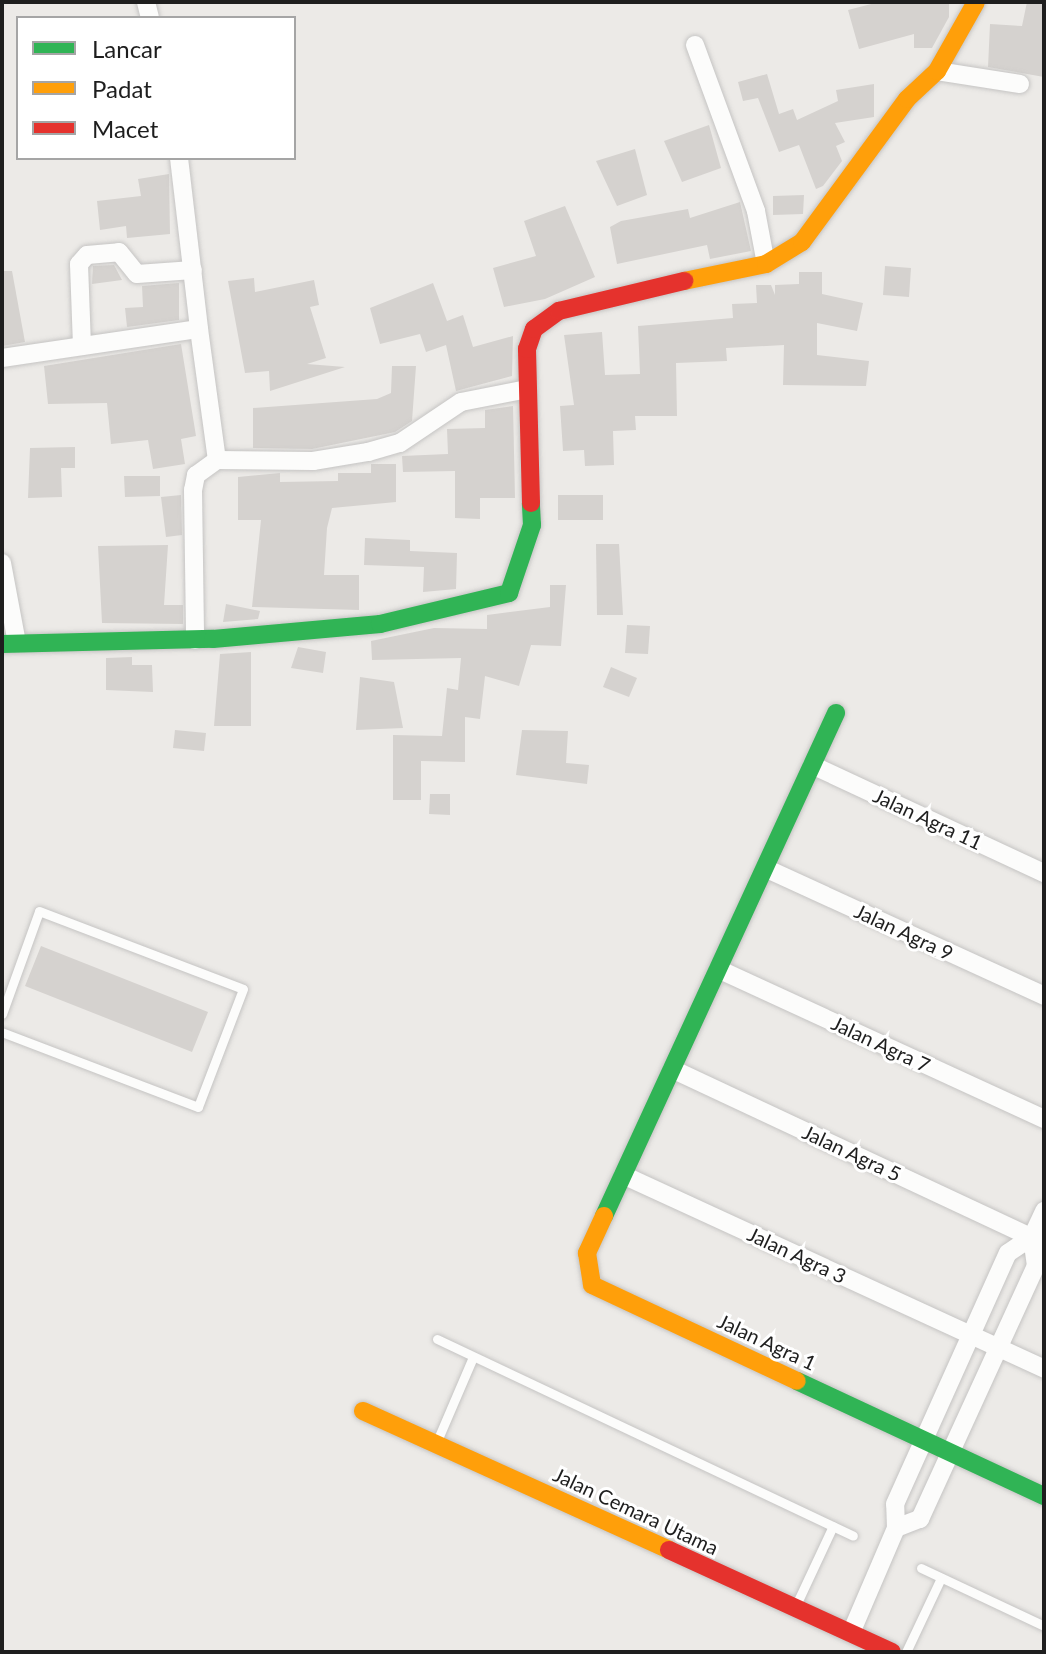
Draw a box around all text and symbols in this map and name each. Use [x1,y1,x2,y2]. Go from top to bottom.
legend [16,16,296,160]
text: Lancar [92,34,162,63]
text: Padat [92,74,152,103]
text: Macet [92,114,158,143]
street label: Jalan Agra 11 [869,783,987,855]
street label: Jalan Agra 9 [851,899,957,965]
street label: Jalan Agra 7 [828,1011,934,1077]
street label: Jalan Agra 5 [799,1120,905,1186]
street label: Jalan Agra 3 [744,1222,850,1288]
street label: Jalan Agra 1 [714,1309,820,1375]
street label: Jalan Cemara Utama [550,1462,722,1560]

